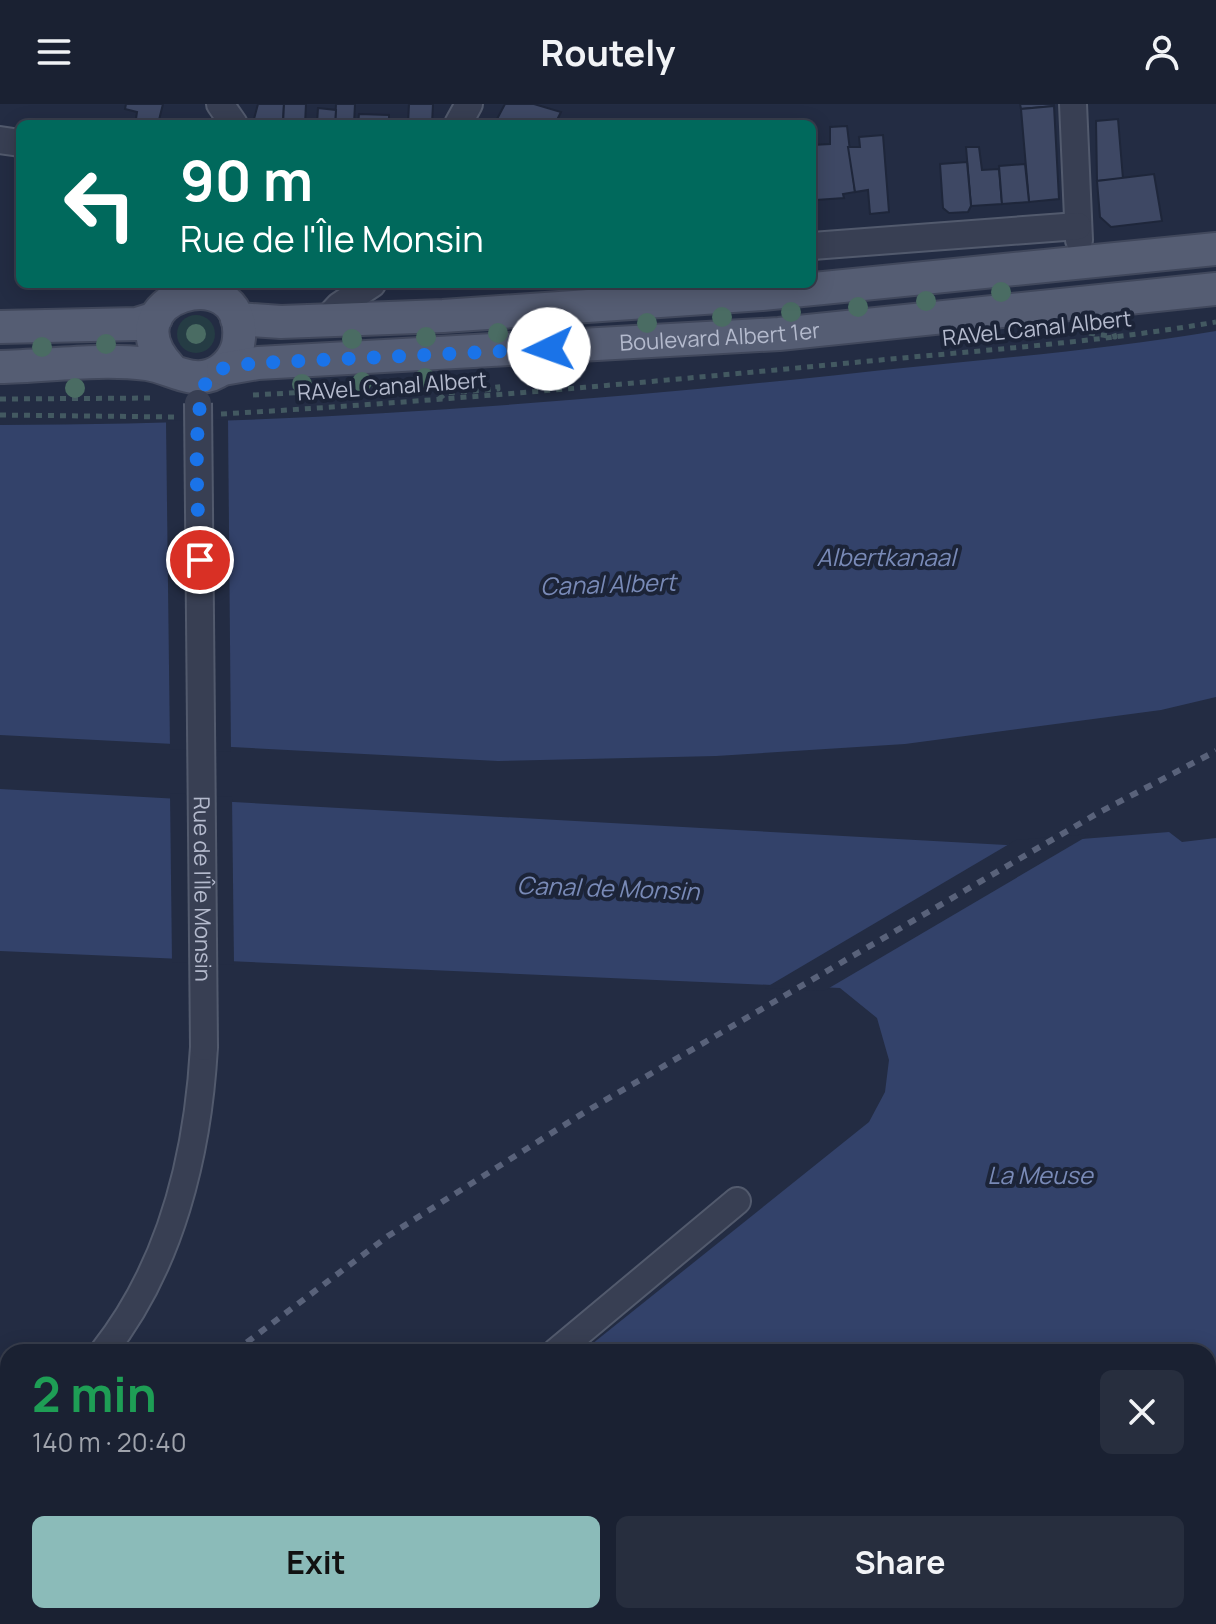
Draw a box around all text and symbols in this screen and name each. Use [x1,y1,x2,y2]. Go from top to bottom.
text: Routely [540,28,676,77]
icon: menu [32,30,76,74]
icon: person [1140,30,1184,74]
text: 90 m [180,141,313,218]
icon: left [48,152,152,256]
text: Rue de l'Île Monsin [180,214,484,263]
street label: RAVeL Canal Albert [941,303,1133,353]
position arrow [507,307,591,391]
street label: Boulevard Albert 1er [619,315,821,358]
street label: RAVeL Canal Albert [296,364,488,408]
pin [166,526,234,594]
icon: arrive [178,538,222,582]
water label: Albertkanaal [816,540,959,573]
water label: Canal Albert [540,565,679,602]
street label: Rue de l'Île Monsin [187,796,218,982]
water label: Canal de Monsin [516,868,701,907]
water label: La Meuse [987,1158,1095,1191]
text: 2 min [32,1361,157,1426]
button: close [1100,1370,1184,1454]
text: 140 m · 20:40 [32,1424,187,1460]
button: Exit [32,1516,600,1608]
button: Share [616,1516,1184,1608]

